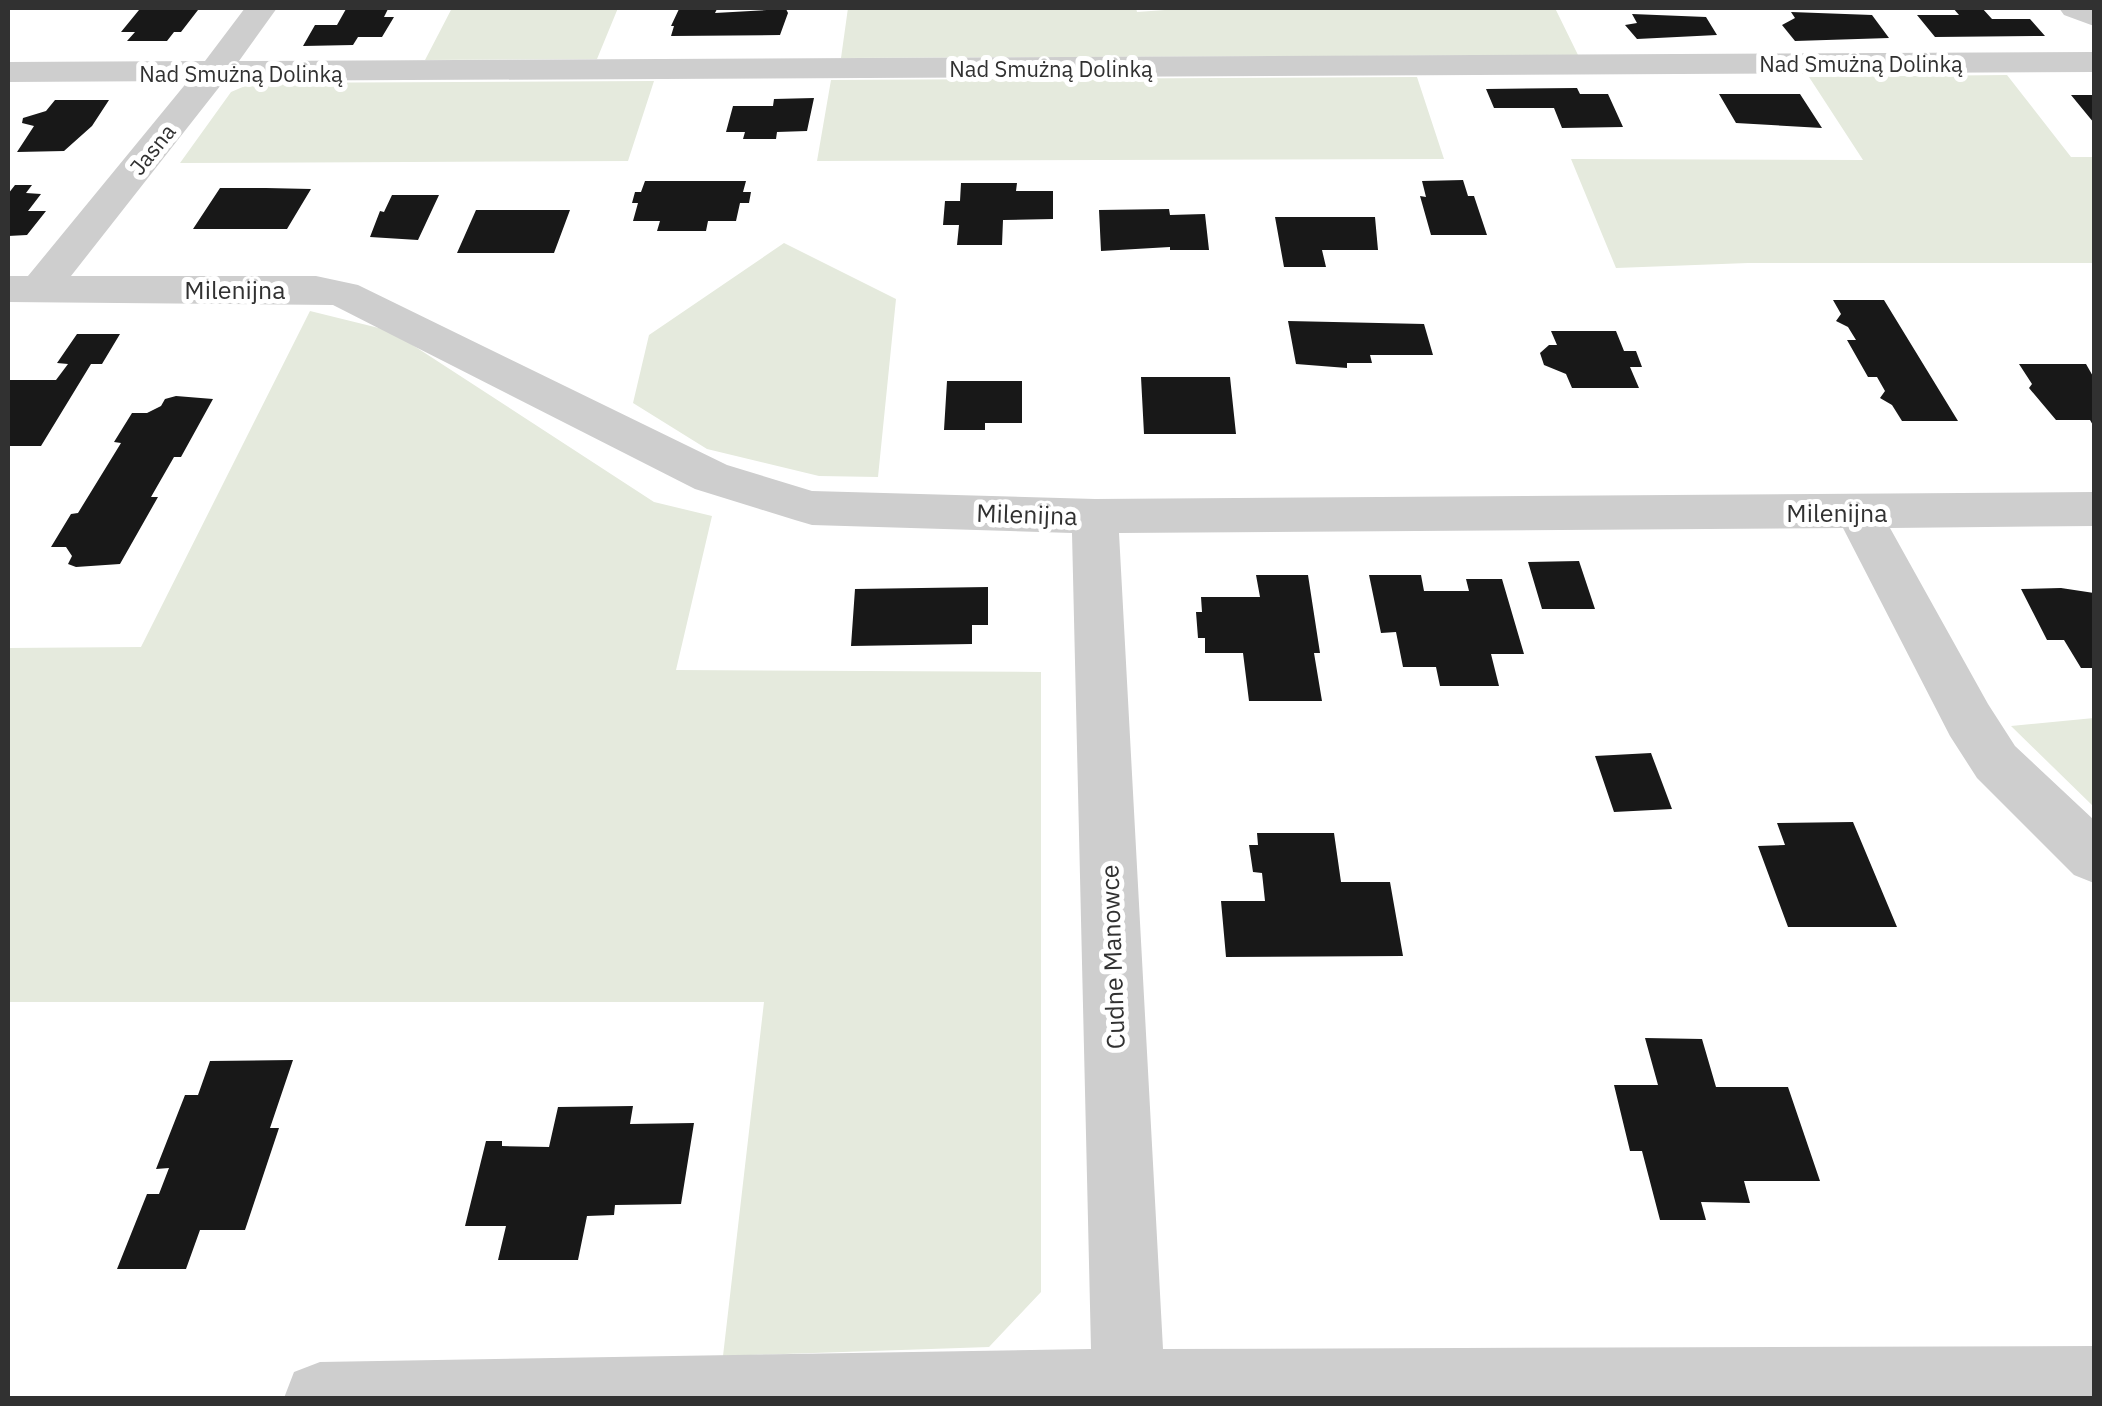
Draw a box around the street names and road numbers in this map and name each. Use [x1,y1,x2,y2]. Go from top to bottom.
street label: Nad Smużną Dolinką [1759,49,1963,78]
street label: Nad Smużną Dolinką [949,54,1153,83]
street label: Nad Smużną Dolinką [139,59,343,88]
street label: Jasna [123,117,182,181]
street label: Milenijna [184,273,286,306]
street label: Milenijna [976,496,1078,532]
street label: Milenijna [1786,496,1888,529]
street label: Cudne Manowce [1092,864,1132,1050]

